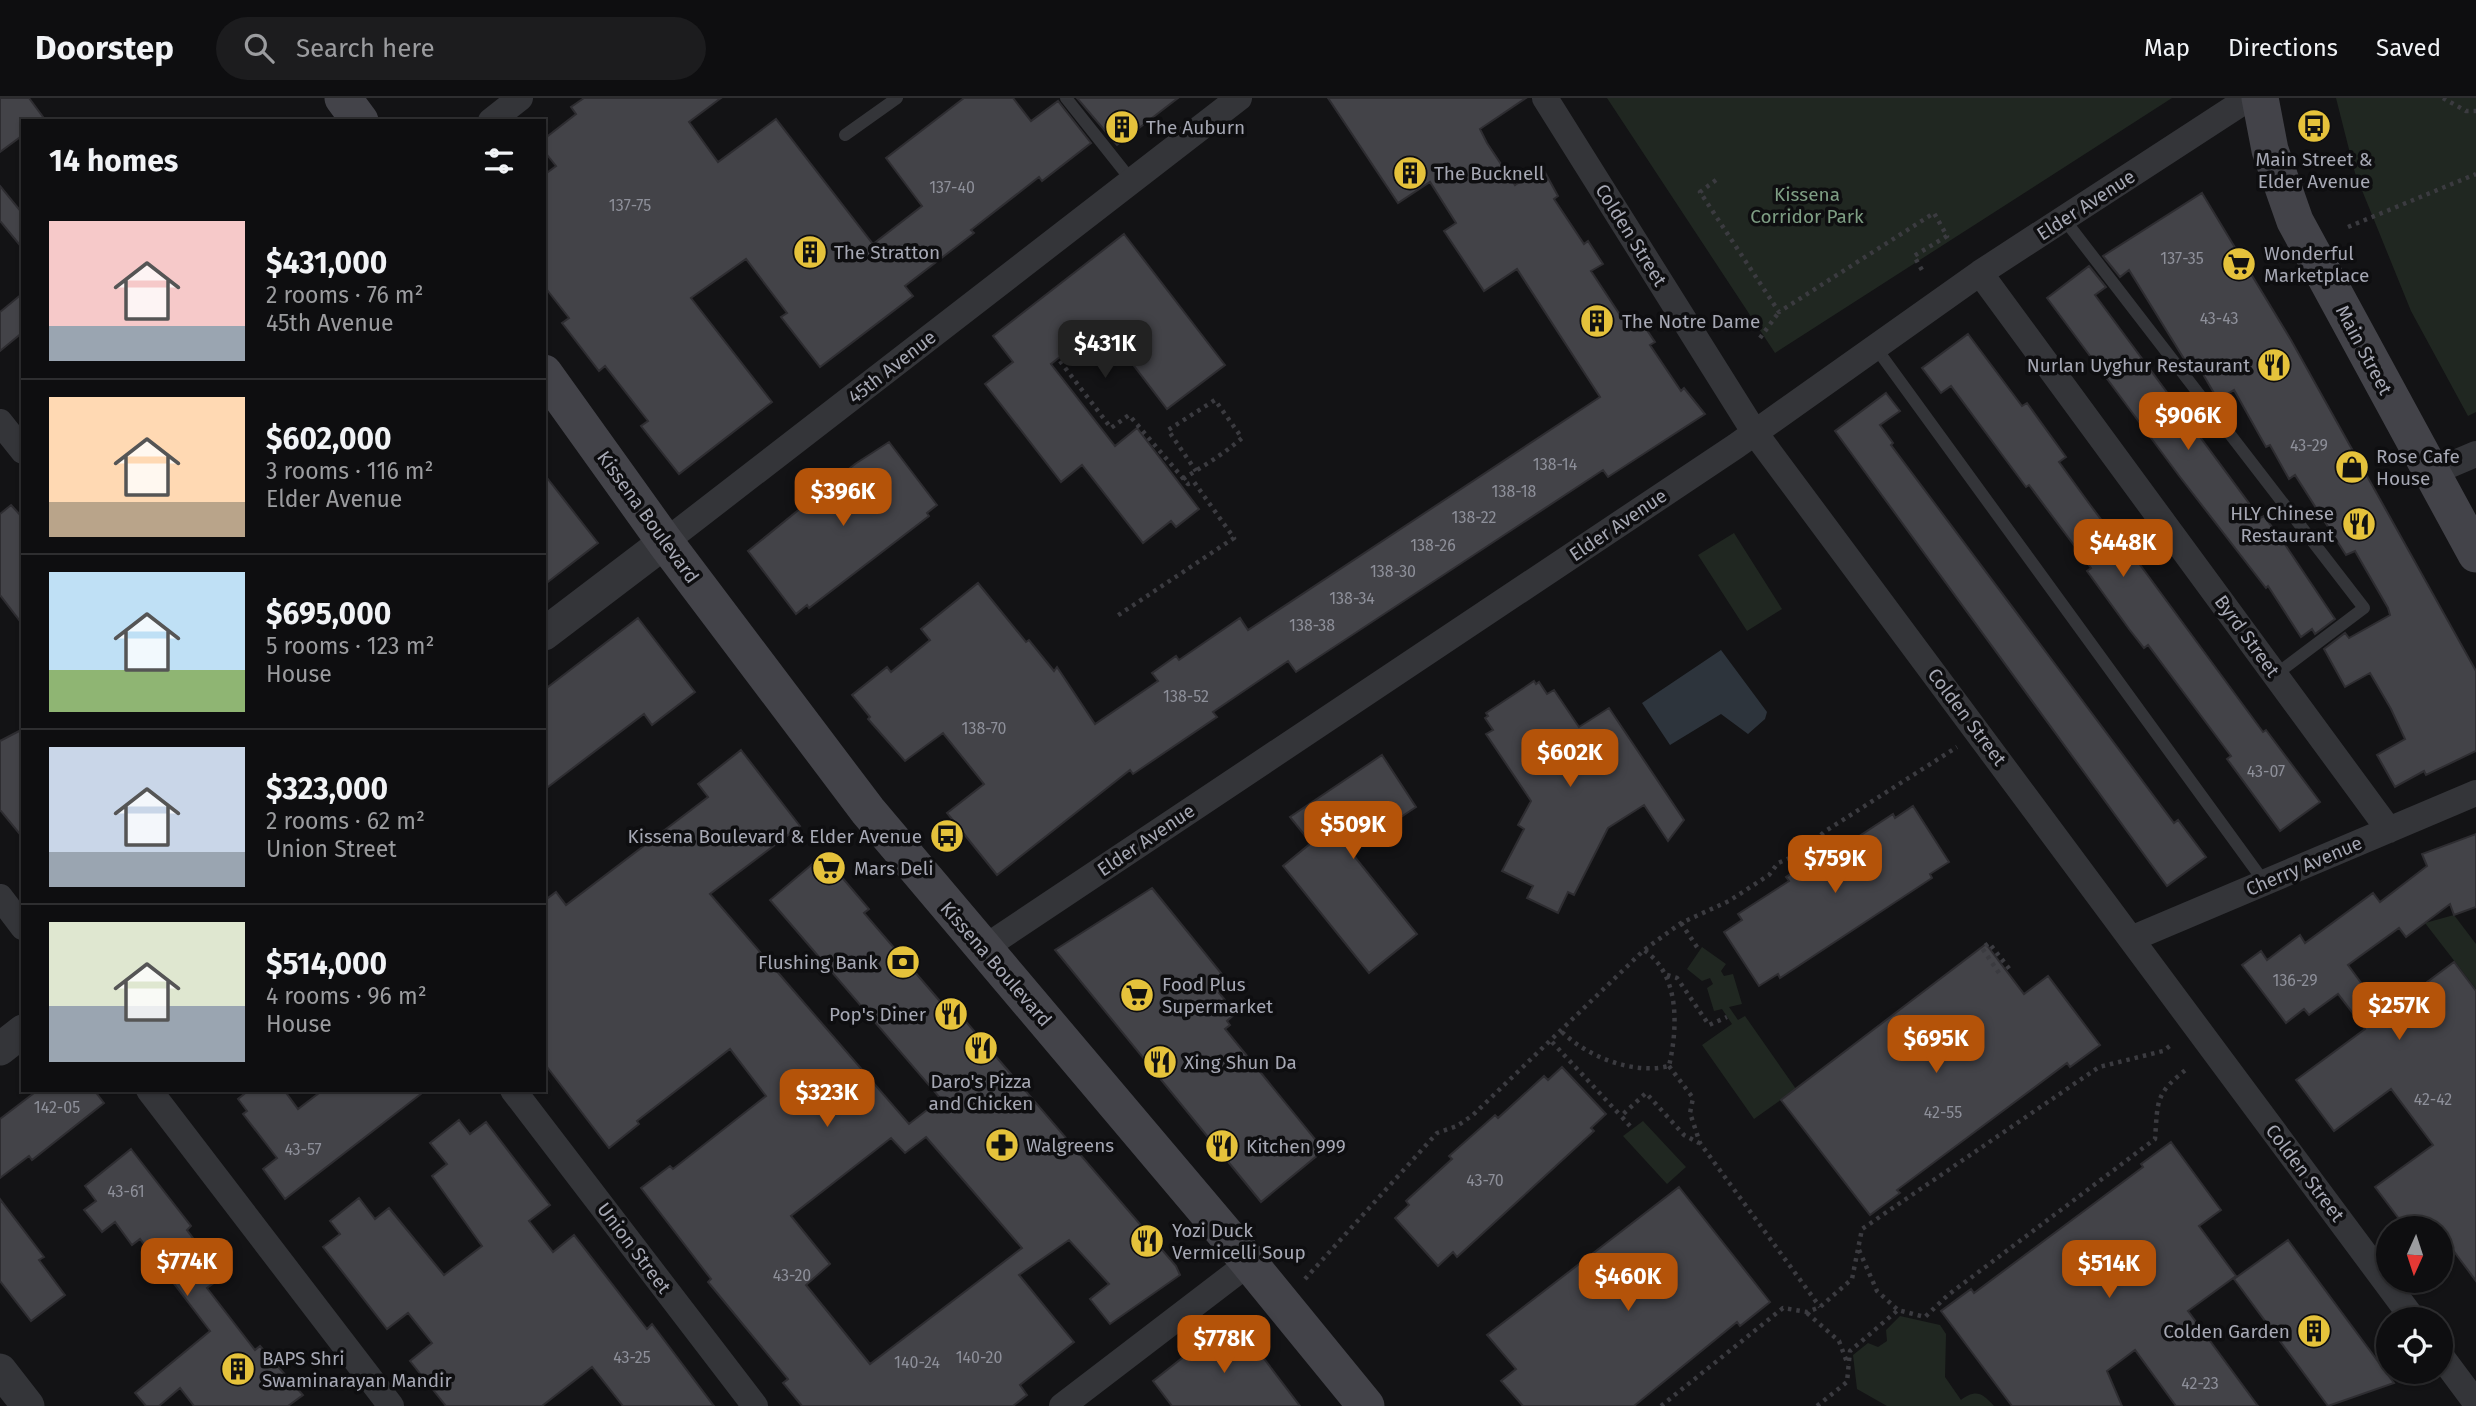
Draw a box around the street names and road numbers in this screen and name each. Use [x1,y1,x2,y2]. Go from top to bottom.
street label: Elder Avenue [2032,165,2140,245]
street label: Colden Street [1590,180,1672,291]
street label: Main Street [2331,301,2397,399]
street label: 45th Avenue [843,325,941,409]
street label: Kissena Boulevard [592,446,704,588]
street label: Elder Avenue [1565,484,1671,566]
street label: Byrd Street [2210,591,2284,682]
street label: Colden Street [1923,664,2011,770]
street label: Elder Avenue [1093,799,1199,881]
street label: Cherry Avenue [2242,831,2366,901]
street label: Kissena Boulevard [936,897,1056,1031]
street label: Colden Street [2261,1120,2349,1226]
street label: Union Street [592,1198,676,1298]

